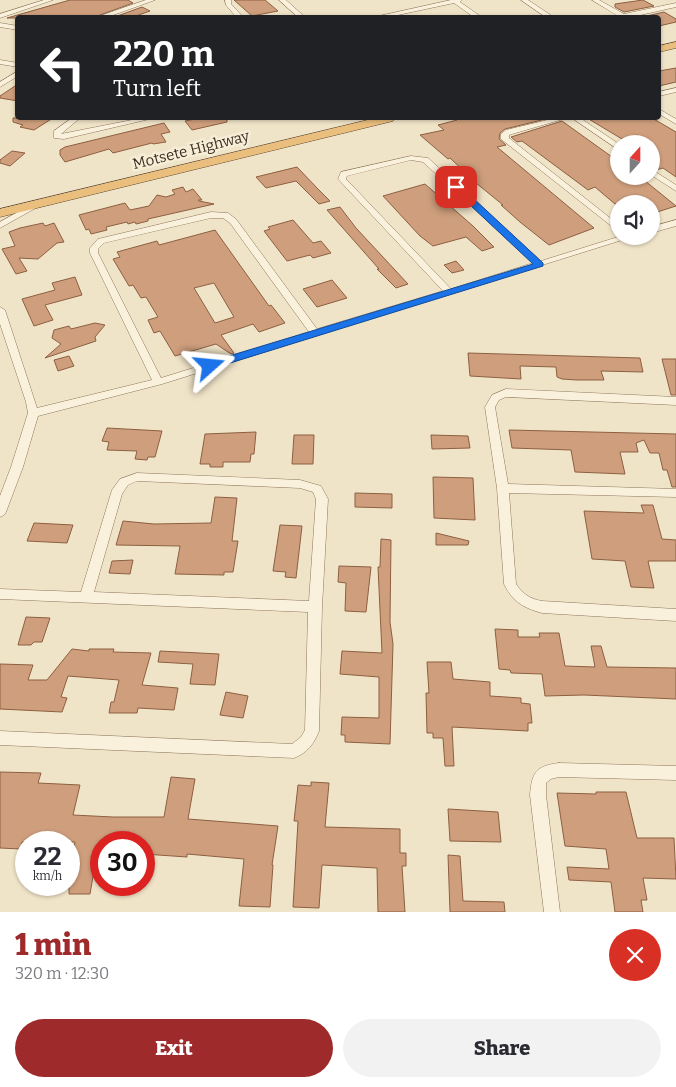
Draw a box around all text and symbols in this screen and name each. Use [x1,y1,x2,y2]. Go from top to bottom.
text: 220 m [113,33,214,75]
icon: left [30,35,95,100]
text: Turn left [113,75,201,102]
street label: Motsete Highway [131,127,251,173]
north arrow [610,135,660,185]
map controls [610,135,660,245]
pin [435,166,477,208]
icon: arrive [442,173,470,201]
button: sound [610,195,660,245]
position arrow [183,339,235,391]
speed limit sign: 30 [90,831,155,896]
text: 22 [33,842,62,872]
text: km/h [33,869,62,883]
text: 1 min [15,927,91,963]
button: close [609,929,661,981]
text: 320 m · 12:30 [15,964,109,983]
button: Exit [15,1019,333,1077]
button: Share [343,1019,661,1077]

